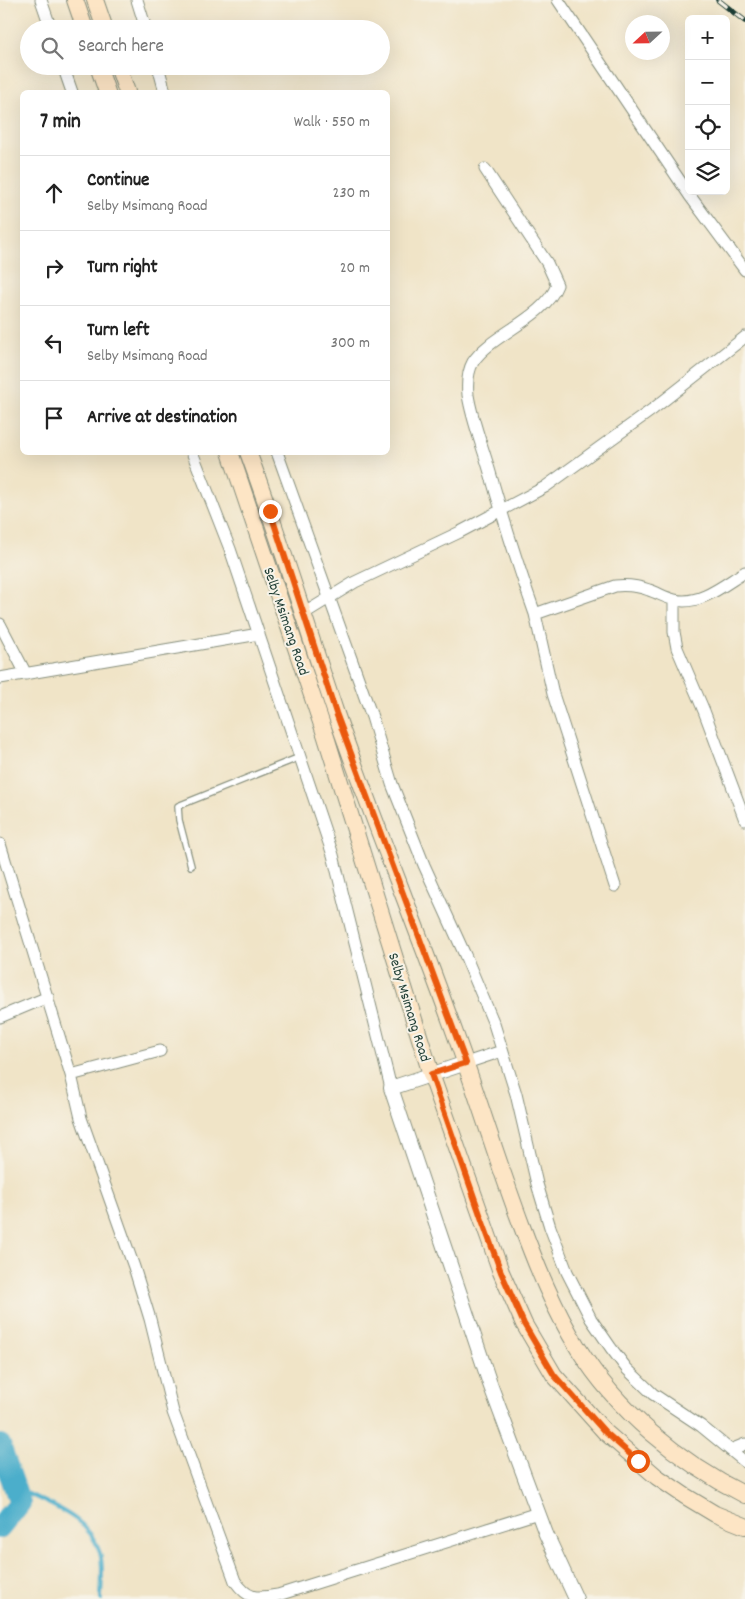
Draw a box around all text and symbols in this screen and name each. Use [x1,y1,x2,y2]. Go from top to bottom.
north arrow [625,15,670,60]
map controls [685,15,730,195]
button: + [685,15,730,60]
search box [20,20,390,75]
icon: search [38,34,66,62]
text: Search here [78,34,164,61]
button: − [685,60,730,105]
button: locate [685,105,730,150]
text: 7 min [40,108,81,138]
text: Walk · 550 m [294,111,370,134]
button: layers [685,150,730,195]
text: Continue [87,168,149,195]
icon: ahead [40,179,68,207]
text: 230 m [333,182,370,205]
text: Selby Msimang Road [87,195,208,218]
icon: right [40,254,68,282]
text: Turn right [87,255,158,282]
text: 20 m [340,257,370,280]
text: Turn left [87,318,150,345]
icon: left [40,329,68,357]
text: 300 m [331,332,370,355]
text: Selby Msimang Road [87,345,208,368]
icon: arrive [40,404,68,432]
text: Arrive at destination [87,405,237,432]
route end [259,500,282,523]
street label: Selby Msimang Road [256,565,314,679]
street label: Selby Msimang Road [381,950,435,1065]
route start [627,1450,650,1473]

